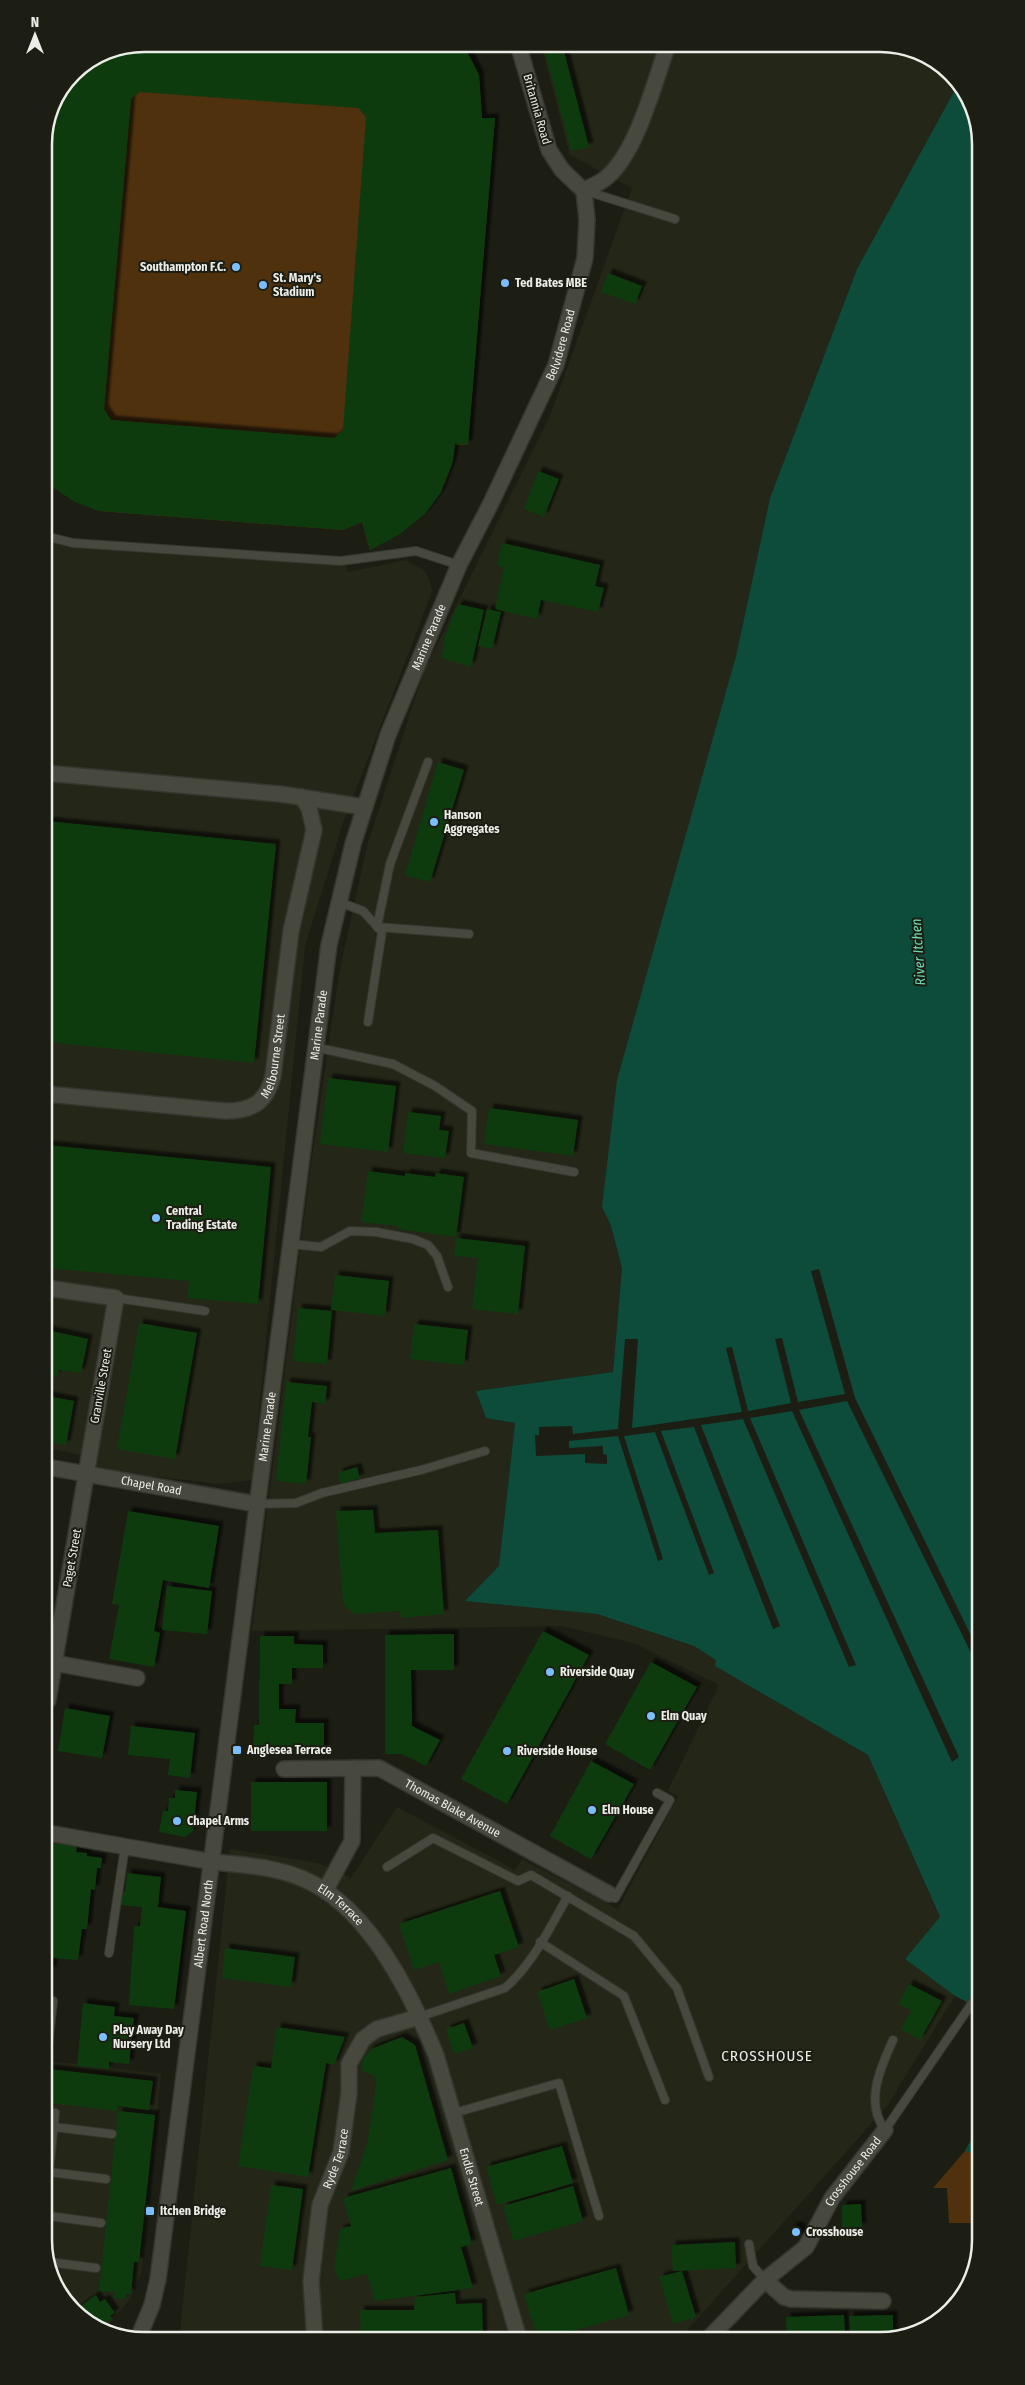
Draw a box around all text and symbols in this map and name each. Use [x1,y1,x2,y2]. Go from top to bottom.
north arrow [10,10,60,60]
text: N [31,14,39,31]
street label: Britannia Road [520,72,554,146]
place label: Southampton F.C. [140,260,226,274]
marker: Southampton F.C. [230,261,242,273]
place label: St. Mary's Stadium [273,271,322,299]
place label: Ted Bates MBE [515,276,587,290]
marker: Ted Bates MBE [499,277,511,289]
marker: St. Mary's Stadium [257,279,269,291]
street label: Belvidere Road [543,308,578,383]
street label: Marine Parade [409,602,449,672]
place label: Hanson Aggregates [443,808,500,836]
marker: Hanson Aggregates [428,816,440,828]
water label: River Itchen [908,918,929,986]
street label: Marine Parade [307,989,330,1061]
street label: Melbourne Street [258,1013,288,1101]
place label: Central Trading Estate [166,1204,237,1232]
marker: Central Trading Estate [150,1212,162,1224]
street label: Granville Street [88,1347,114,1424]
street label: Marine Parade [256,1391,279,1462]
street label: Chapel Road [120,1473,183,1498]
street label: Paget Street [60,1528,84,1588]
place label: Riverside Quay [560,1665,635,1679]
marker: Riverside Quay [544,1666,556,1678]
place label: Elm Quay [661,1709,707,1723]
marker: Elm Quay [645,1710,657,1722]
place label: Anglesea Terrace [246,1743,332,1757]
marker: Anglesea Terrace [231,1744,243,1756]
place label: Riverside House [517,1744,597,1758]
marker: Riverside House [501,1745,513,1757]
street label: Thomas Blake Avenue [402,1776,503,1840]
place label: Elm House [602,1803,654,1817]
marker: Elm House [586,1804,598,1816]
place label: Chapel Arms [187,1814,250,1828]
marker: Chapel Arms [171,1815,183,1827]
street label: Albert Road North [191,1879,216,1968]
street label: Elm Terrace [315,1881,367,1928]
place label: Play Away Day Nursery Ltd [113,2023,184,2051]
marker: Play Away Day Nursery Ltd [97,2031,109,2043]
district label: CROSSHOUSE [721,2047,813,2065]
street label: Ryde Terrace [320,2128,351,2191]
street label: Crosshouse Road [822,2134,884,2209]
street label: Endle Street [457,2146,487,2208]
place label: Itchen Bridge [160,2204,226,2218]
marker: Itchen Bridge [144,2205,156,2217]
place label: Crosshouse [806,2225,863,2239]
marker: Crosshouse [790,2226,802,2238]

